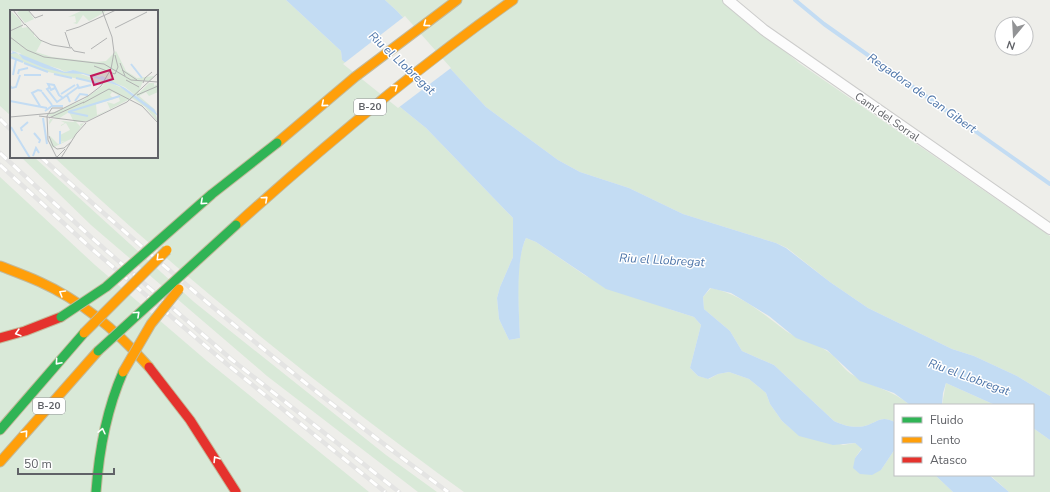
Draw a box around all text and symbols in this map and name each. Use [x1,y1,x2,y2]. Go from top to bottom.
inset map [10,10,158,158]
north arrow [994,16,1034,56]
one-way arrow [423,19,430,26]
water label: Riu el Llobregat [365,28,439,99]
text: N [1005,37,1017,53]
water label: Regadora de Can Gibert [864,49,980,137]
one-way arrow [391,84,398,92]
street label: Camí del Sorral [852,89,923,145]
one-way arrow [321,99,328,106]
road number: B-20 [354,99,386,115]
one-way arrow [200,197,207,204]
one-way arrow [260,197,267,204]
water label: Riu el Llobregat [619,250,706,270]
one-way arrow [156,253,164,261]
one-way arrow [59,291,66,298]
one-way arrow [132,312,140,319]
one-way arrow [14,328,21,337]
water label: Riu el Llobregat [926,355,1013,399]
one-way arrow [56,358,63,365]
road number: B-20 [33,398,65,414]
legend [894,404,1034,476]
text: Fluido [930,412,964,428]
one-way arrow [98,428,106,434]
one-way arrow [21,430,28,437]
text: Lento [930,432,961,448]
scale bar [18,450,114,476]
text: Atasco [930,452,967,468]
text: 50 m [24,456,52,472]
one-way arrow [213,456,220,463]

